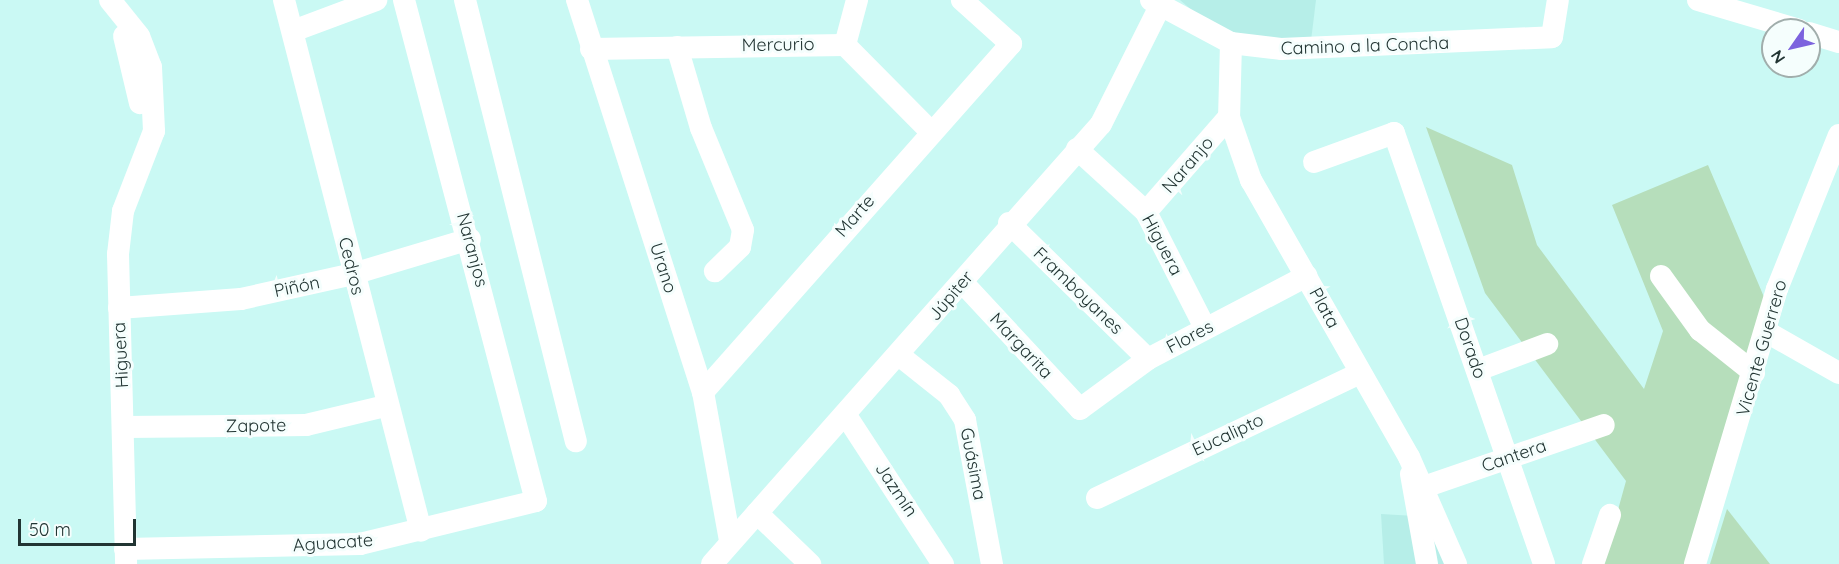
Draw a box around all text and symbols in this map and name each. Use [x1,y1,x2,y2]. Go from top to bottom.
north arrow [1761,18,1821,78]
street label: Camino a la Concha [1280,32,1450,60]
street label: Mercurio [741,34,815,56]
text: N [1766,46,1789,67]
street label: Naranjo [1158,132,1218,198]
street label: Marte [831,190,879,242]
street label: Naranjos [452,210,492,290]
street label: Higuera [1137,211,1187,279]
street label: Cedros [333,235,369,297]
street label: Urano [645,240,681,296]
street label: Framboyanes [1029,243,1127,339]
street label: Júpiter [924,267,978,325]
street label: Piñón [272,272,322,302]
street label: Vicente Guerrero [1732,277,1792,419]
street label: Plata [1304,284,1344,332]
street label: Margarita [985,309,1057,383]
street label: Dorado [1449,315,1491,381]
street label: Flores [1163,316,1217,358]
street label: Higuera [108,322,134,388]
street label: Eucalipto [1189,409,1267,461]
street label: Zapote [226,415,286,437]
street label: Guásima [955,426,991,502]
street label: Cantera [1479,435,1549,477]
street label: Jazmín [870,459,922,521]
scale bar [21,507,140,545]
text: 50 m [29,518,71,541]
street label: Aguacate [292,529,374,557]

